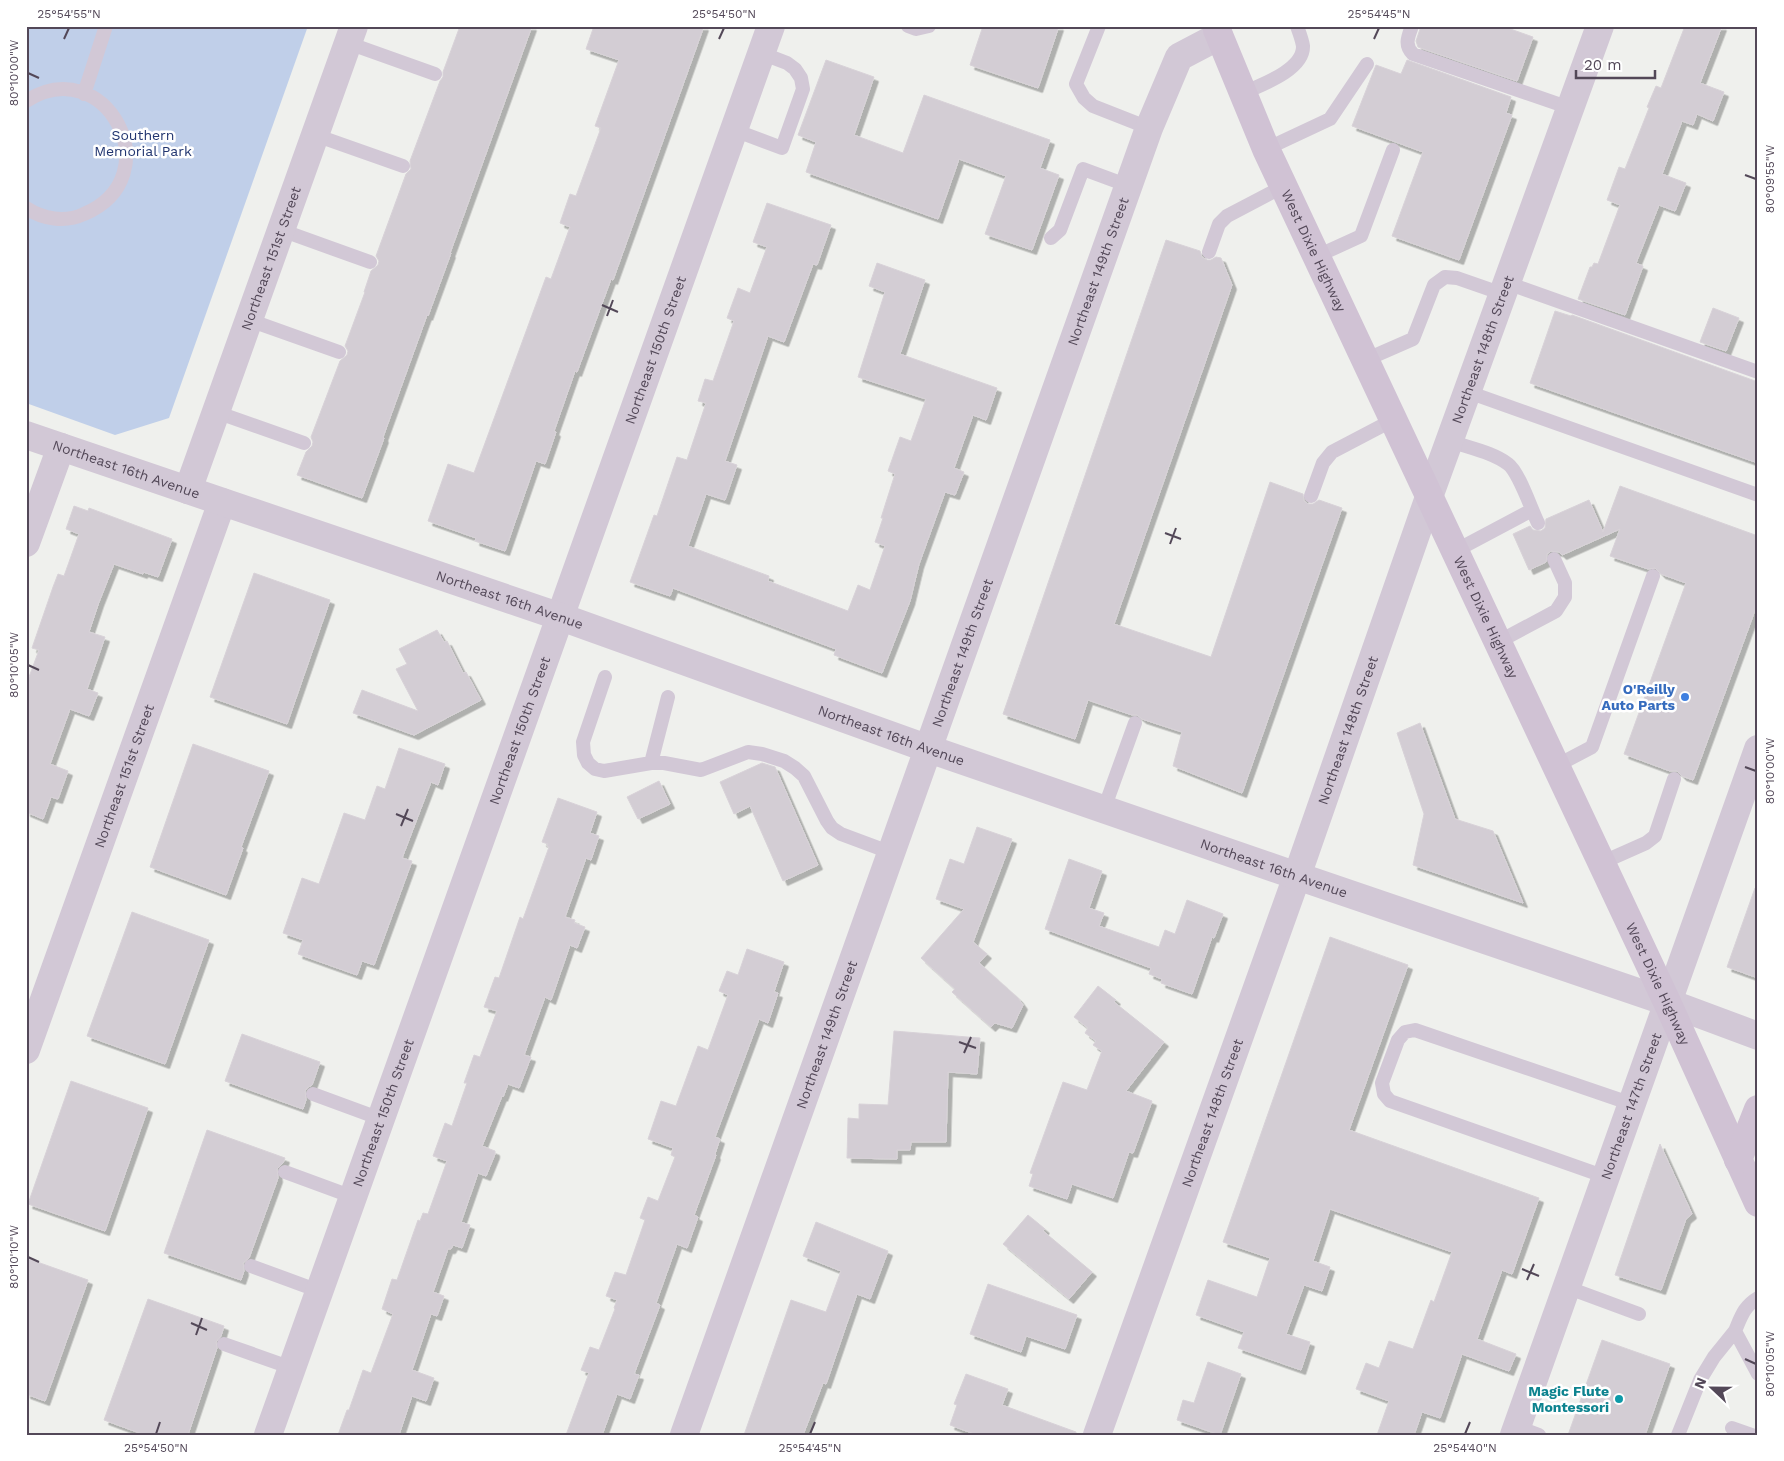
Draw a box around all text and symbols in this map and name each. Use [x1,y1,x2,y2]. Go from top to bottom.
text: 25°54'55"N [37,7,101,21]
text: 25°54'50"N [692,7,756,21]
text: 25°54'45"N [1348,7,1410,21]
text: 80°10'00"W [7,39,21,106]
scale bar [1576,48,1655,80]
text: 20 m [1584,56,1622,74]
park label: Southern Memorial Park [94,127,192,159]
text: 80°09'55"W [1763,144,1777,213]
street label: Northeast 151st Street [238,184,304,332]
street label: West Dixie Highway [1278,187,1350,315]
street label: Northeast 149th Street [1064,195,1132,348]
street label: Northeast 148th Street [1448,273,1517,426]
street label: Northeast 150th Street [622,274,689,426]
street label: Northeast 16th Avenue [51,437,202,502]
street label: West Dixie Highway [1450,553,1522,682]
street label: Northeast 16th Avenue [434,567,585,632]
street label: Northeast 149th Street [928,577,996,729]
text: 80°10'05"W [7,631,21,698]
street label: Northeast 150th Street [486,654,553,807]
street label: Northeast 148th Street [1314,654,1381,807]
place label: O'Reilly Auto Parts [1602,681,1676,713]
marker: O'Reilly Auto Parts [1679,691,1691,703]
street label: Northeast 151st Street [91,702,157,850]
street label: Northeast 16th Avenue [816,702,967,769]
text: 80°10'00"W [1763,737,1777,804]
street label: Northeast 16th Avenue [1198,835,1350,901]
street label: West Dixie Highway [1623,920,1694,1048]
street label: Northeast 149th Street [793,958,860,1111]
street label: Northeast 147th Street [1597,1030,1664,1182]
street label: Northeast 150th Street [349,1037,417,1189]
street label: Northeast 148th Street [1178,1037,1246,1189]
text: 80°10'10"W [7,1225,21,1289]
text: 80°10'05"W [1763,1330,1777,1397]
north arrow [1686,1364,1736,1414]
text: N [1691,1375,1709,1391]
place label: Magic Flute Montessori [1528,1383,1609,1415]
marker: Magic Flute Montessori [1613,1393,1625,1405]
text: 25°54'50"N [124,1441,188,1455]
text: 25°54'45"N [779,1441,841,1455]
text: 25°54'40"N [1433,1441,1497,1455]

